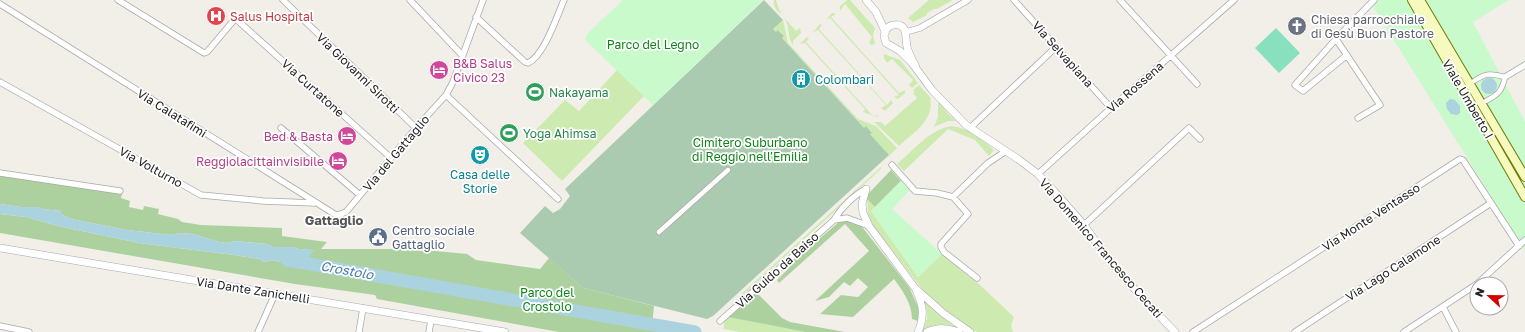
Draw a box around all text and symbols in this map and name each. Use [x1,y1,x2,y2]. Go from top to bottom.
hospital icon: Salus Hospital [205,5,227,27]
place label: Salus Hospital [230,9,314,24]
place label: Chiesa parrocchiale di Gesù Buon Pastore [1311,12,1434,41]
church icon: Chiesa parrocchiale di Gesù Buon Pastore [1286,15,1308,37]
street label: Via Selvapiana [1029,18,1097,90]
street label: Via Giovanni Sirotti [314,30,402,116]
park label: Parco del Legno [607,37,699,52]
street label: Via Curtatone [279,56,347,120]
place label: B&B Salus Civico 23 [453,56,512,85]
street label: Viale Umberto I [1439,57,1497,141]
street label: Via Rossena [1104,58,1166,116]
hotel icon: B&B Salus Civico 23 [428,59,450,81]
building icon: Colombari [790,68,812,90]
place label: Colombari [815,72,874,87]
sports icon: Nakayama [524,81,546,103]
place label: Nakayama [549,85,609,100]
street label: Via Calatafimi [134,86,210,140]
street label: Via del Gattaglio [360,112,432,194]
sports icon: Yoga Ahimsa [498,122,520,144]
hotel icon: Bed & Basta [336,125,358,147]
place label: Yoga Ahimsa [523,126,596,141]
place label: Bed & Basta [264,129,333,144]
park label: Cimitero Suburbano di Reggio nell'Emilia [692,135,808,164]
street label: Via Volturno [117,143,185,191]
theatre icon: Casa delle Storie [469,144,491,166]
hotel icon: Reggiolacittainvisibile [327,150,349,172]
place label: Reggiolacittainvisibile [196,154,324,169]
place label: Casa delle Storie [450,167,510,196]
street label: Via Domenico Francesco Cecati [1036,175,1166,321]
street label: Via Monte Ventasso [1319,180,1423,254]
district label: Gattaglio [305,212,364,228]
place label: Centro sociale Gattaglio [392,223,475,252]
public building icon: Centro sociale Gattaglio [367,226,389,248]
street label: Via Guido da Baiso [732,229,822,311]
street label: Via Lago Calamone [1343,232,1443,304]
water label: Crostolo [319,257,376,283]
street label: Via Dante Zanichelli [195,274,311,306]
north arrow [1469,276,1509,316]
park label: Parco del Crostolo [520,285,574,314]
text: N [1472,286,1487,298]

